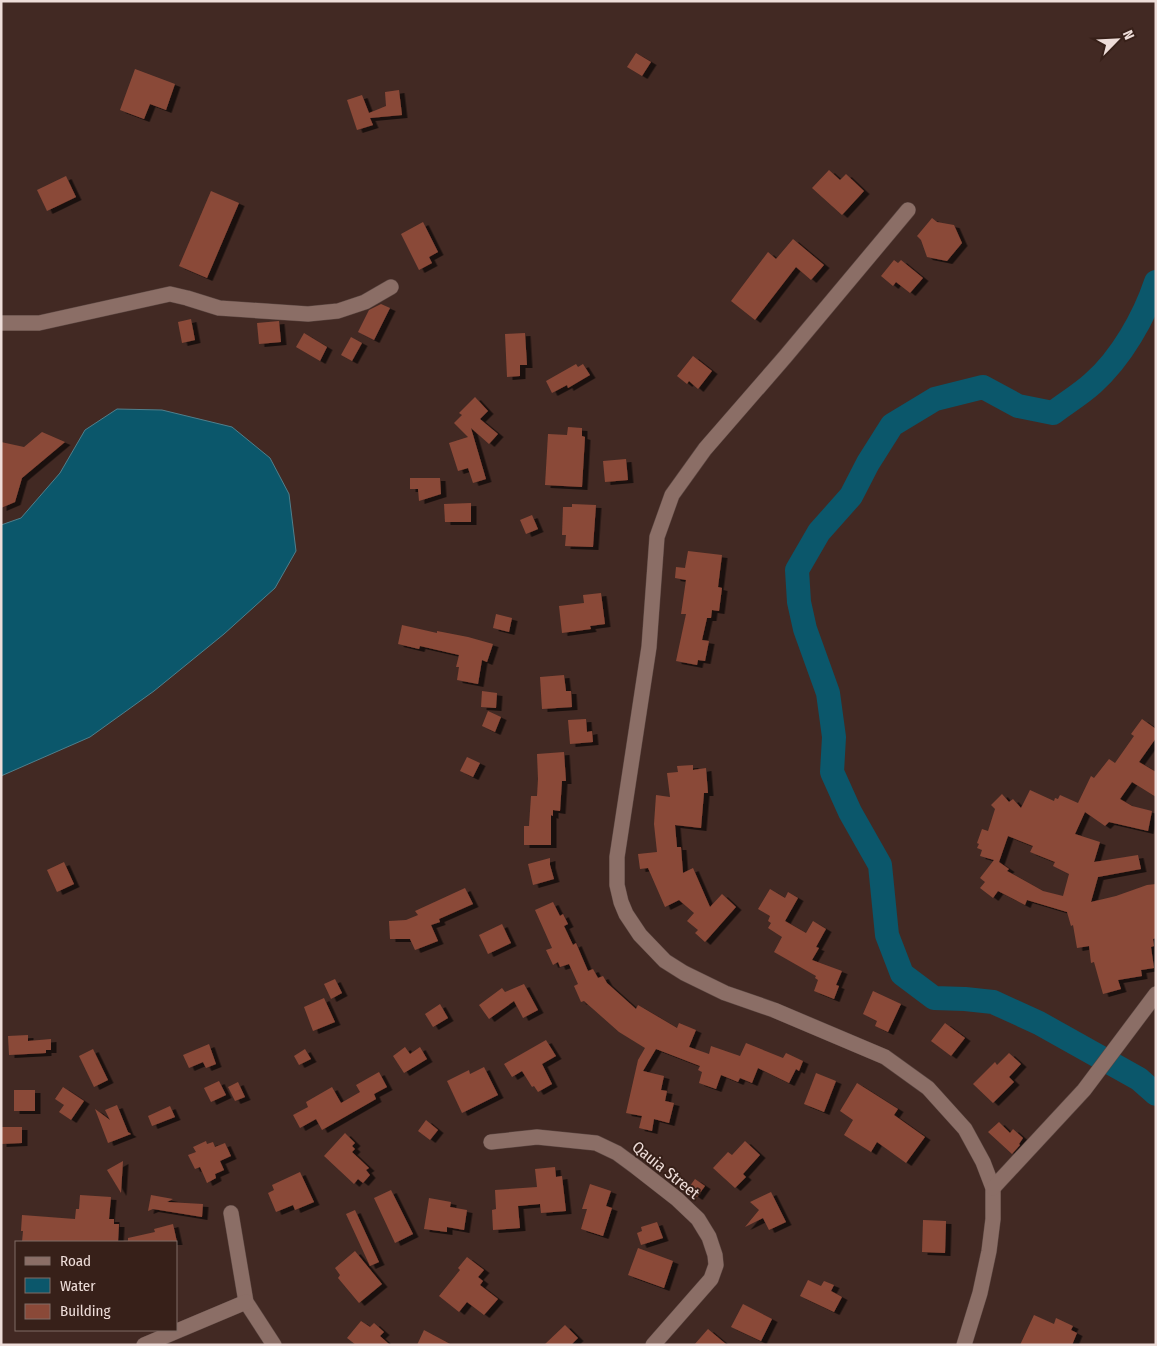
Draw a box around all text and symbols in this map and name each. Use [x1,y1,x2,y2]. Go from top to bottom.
north arrow [1092,15,1142,65]
text: N [1119,28,1138,42]
street label: Qauia Street [629,1137,704,1203]
legend [15,1241,178,1331]
text: Road [60,1252,91,1270]
text: Water [60,1277,96,1295]
text: Building [60,1302,111,1320]

